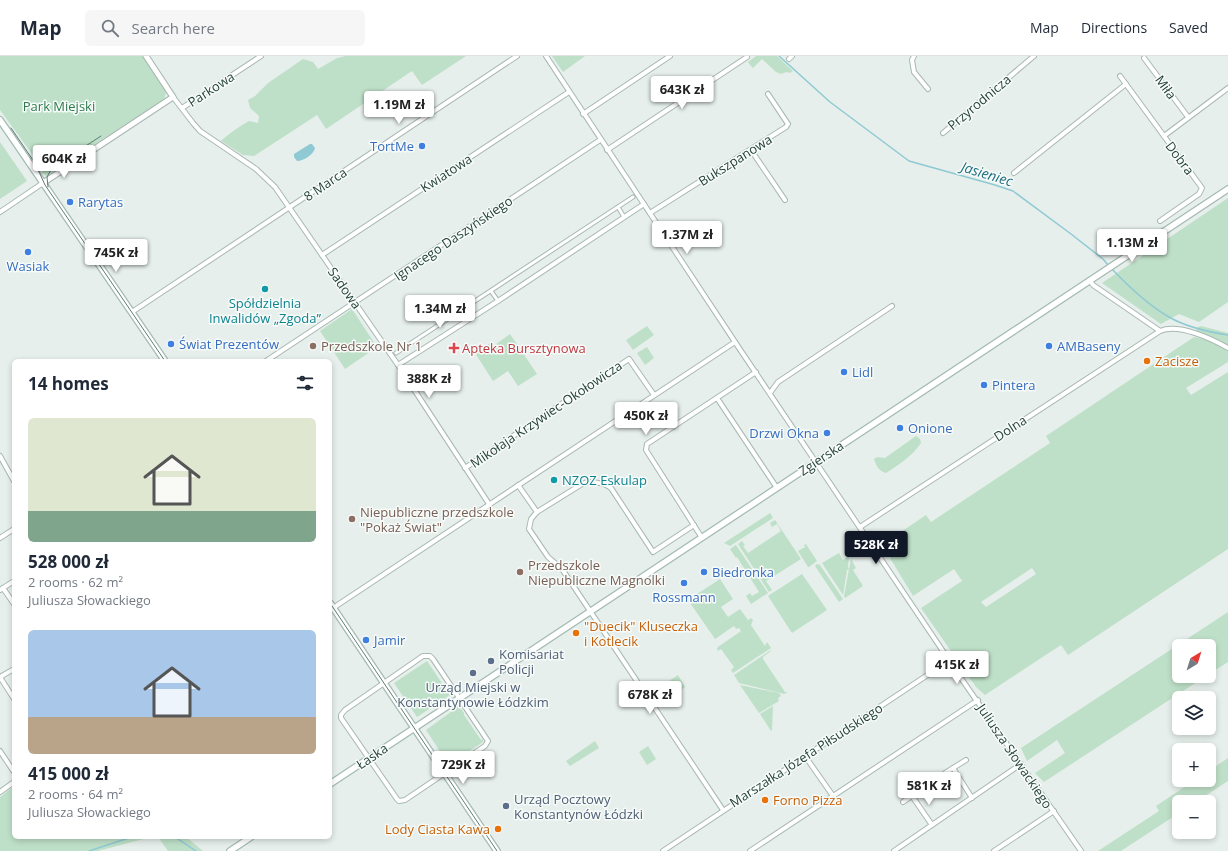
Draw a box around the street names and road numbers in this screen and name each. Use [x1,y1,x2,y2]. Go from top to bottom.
street label: Parkowa [184,67,238,111]
street label: Przyrodnicza [943,70,1015,134]
street label: Miła [1151,71,1181,103]
street label: Bukszpanowa [695,130,775,190]
street label: Dobra [1161,138,1199,178]
street label: Kwiatowa [417,150,475,196]
street label: 8 Marca [300,163,350,205]
street label: Ignacego Daszyńskiego [390,191,516,284]
street label: Sadowa [324,263,366,313]
street label: Mikołaja Krzywiec-Okołowicza [466,356,626,472]
street label: Dolna [990,411,1030,445]
street label: Zgierska [795,436,847,480]
street label: Juliusza Słowackiego [972,698,1057,812]
street label: Marszałka Józefa Piłsudskiego [726,699,886,811]
street label: Łaska [353,739,391,773]

